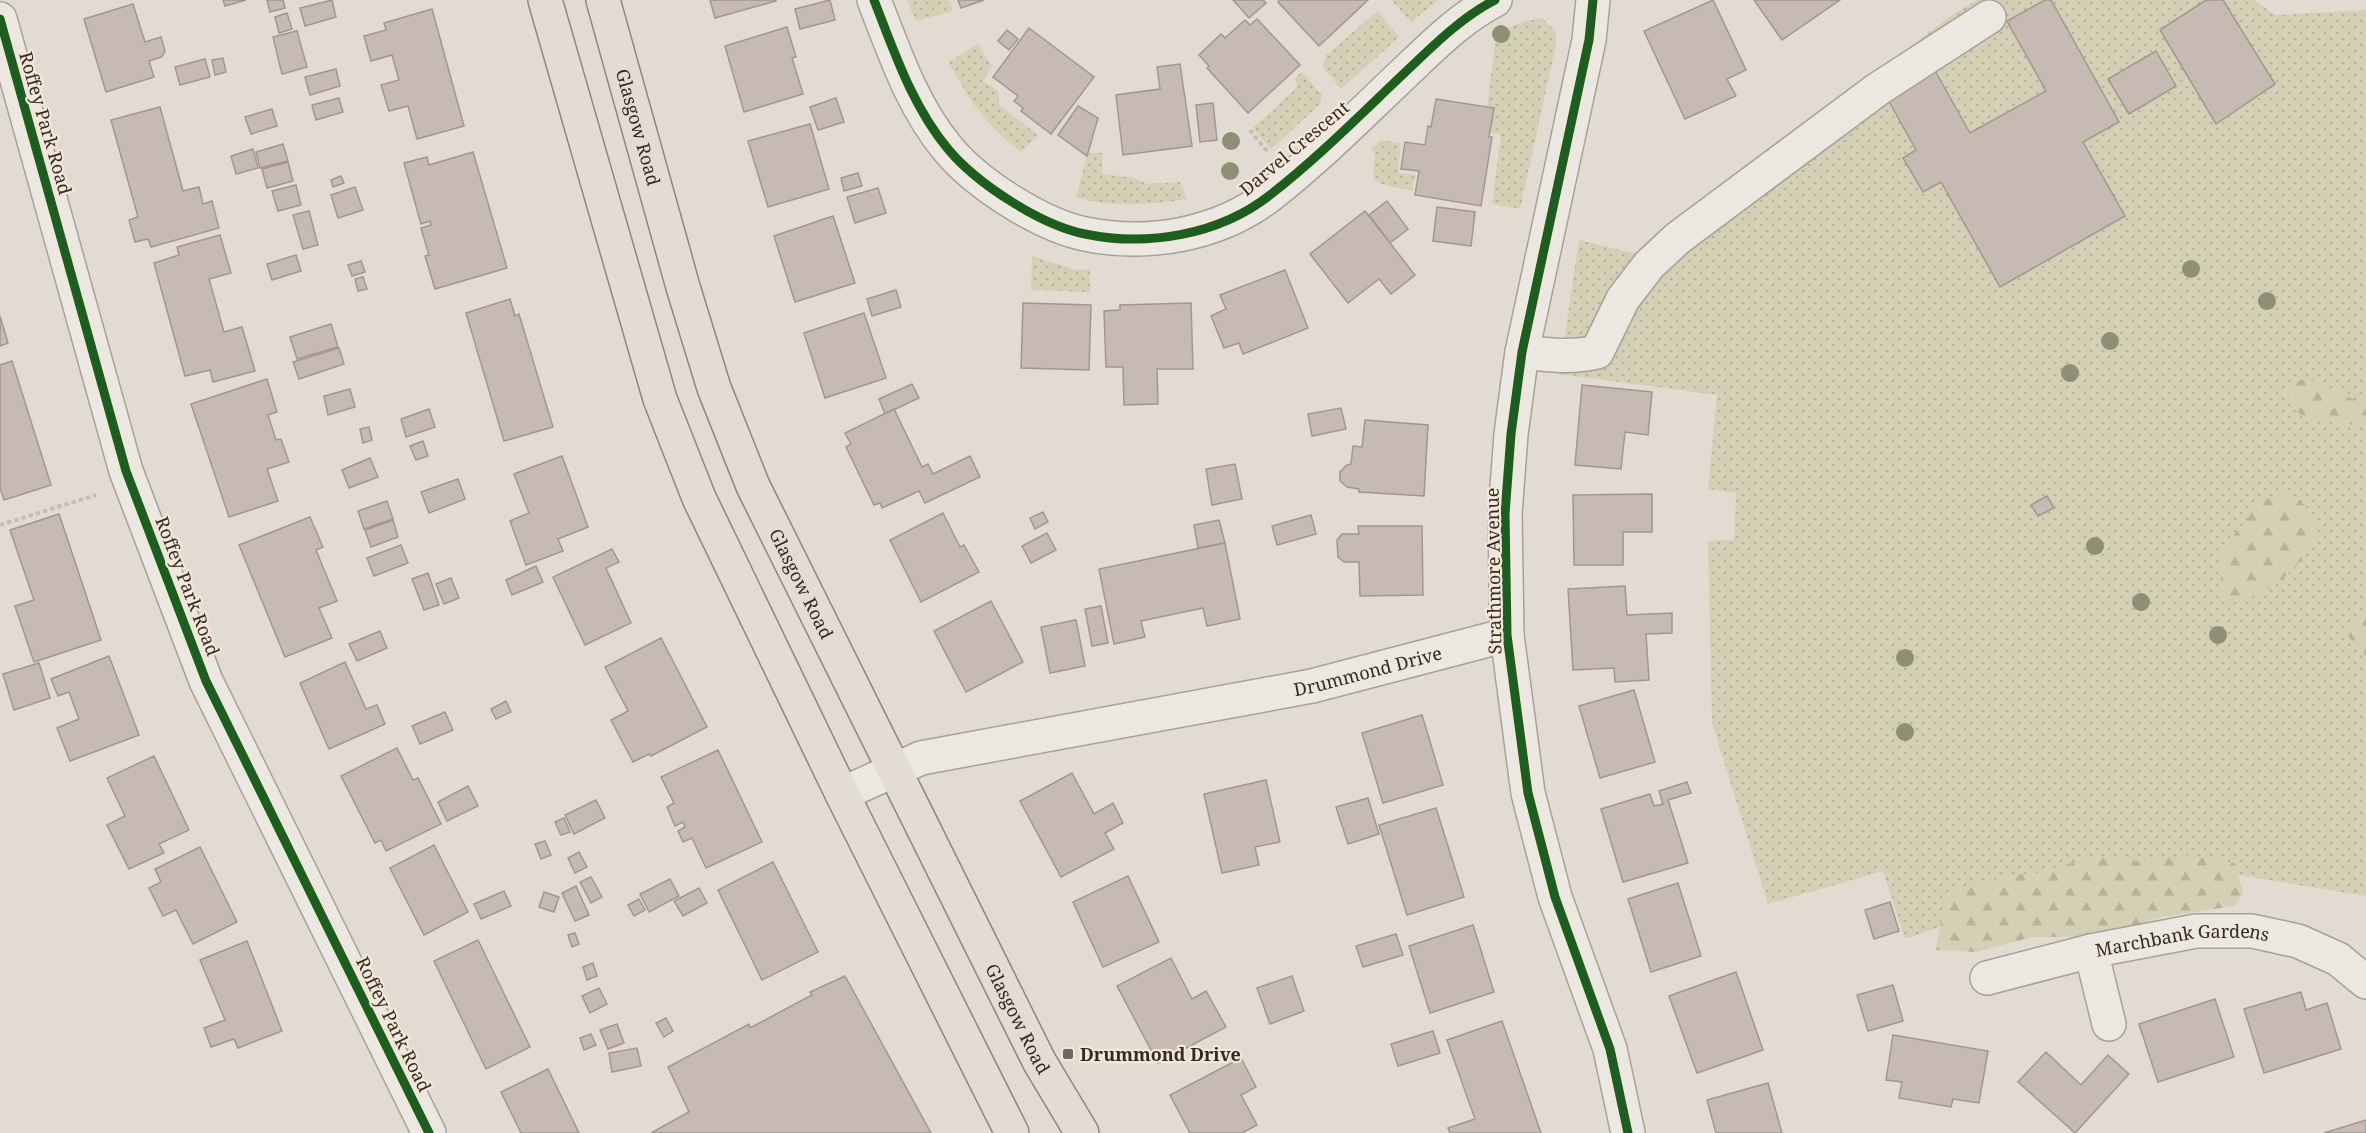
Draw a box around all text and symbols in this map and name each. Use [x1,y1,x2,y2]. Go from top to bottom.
street label: Roffey Park Road [14,49,78,197]
street label: Glasgow Road [611,66,666,188]
street label: Darvel Crescent [1234,95,1354,201]
street label: Strathmore Avenue [1480,487,1506,655]
street label: Roffey Park Road [150,513,226,659]
street label: Glasgow Road [764,524,839,643]
street label: Drummond Drive [1292,641,1444,701]
street label: Marchbank Gardens [2093,919,2272,962]
street label: Roffey Park Road [351,952,437,1096]
street label: Glasgow Road [980,959,1056,1078]
place label: Drummond Drive [1080,1042,1241,1066]
marker: Drummond Drive [1061,1047,1075,1061]

